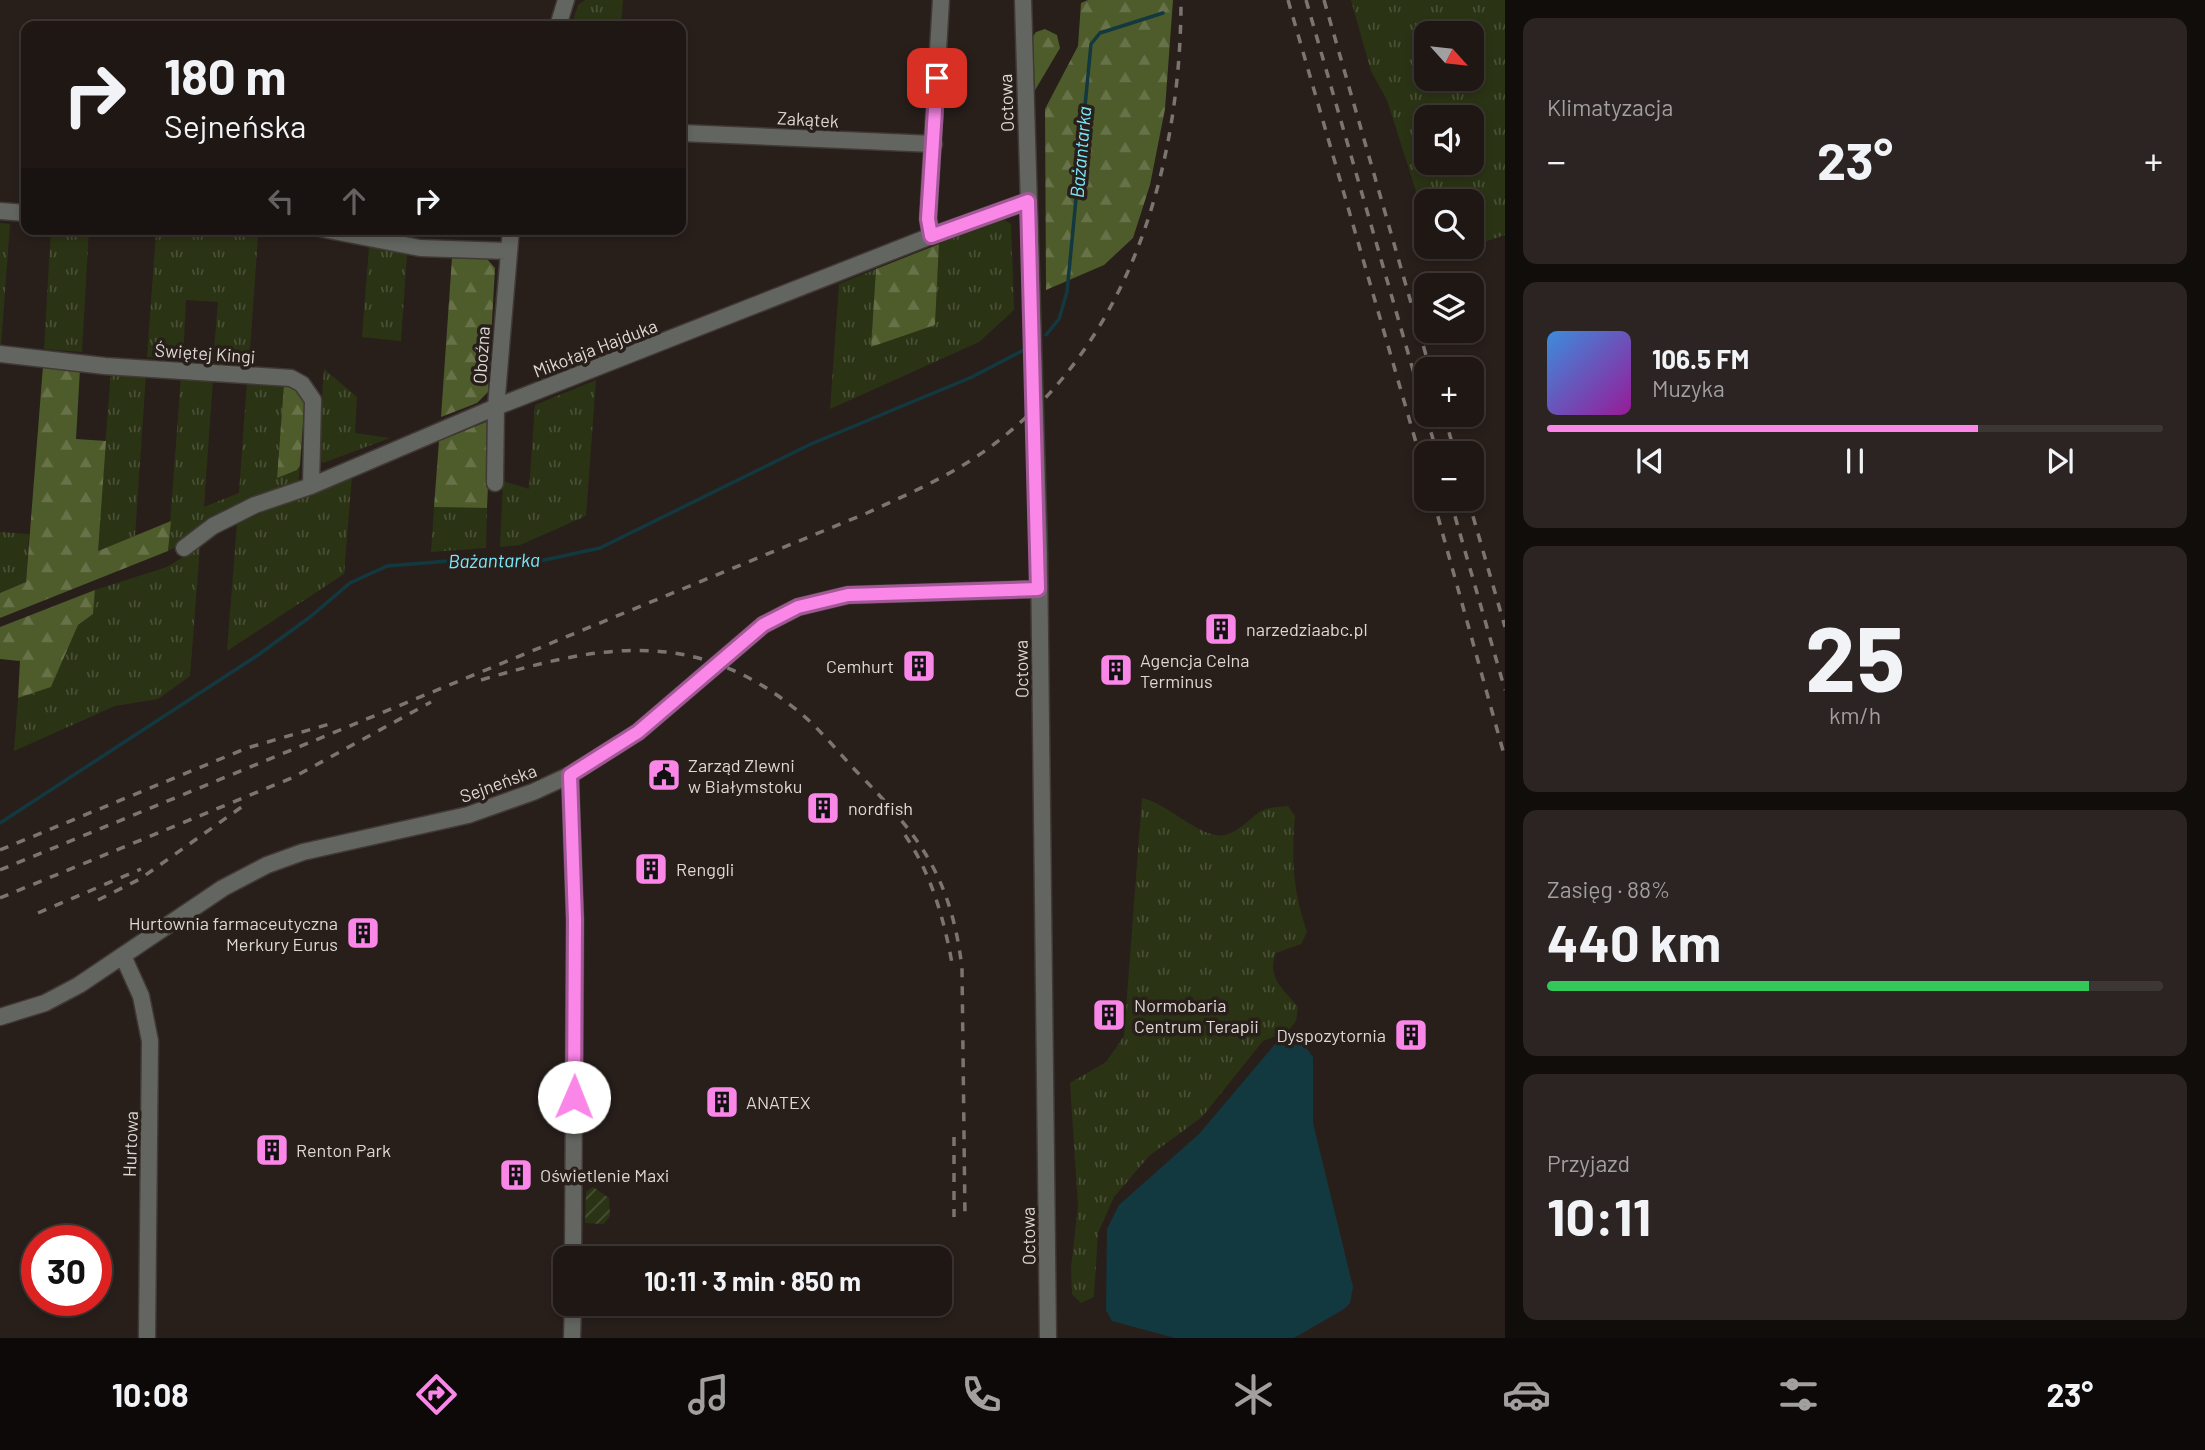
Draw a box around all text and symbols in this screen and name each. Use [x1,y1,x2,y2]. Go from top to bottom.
north arrow [1414,21,1484,91]
map controls [1414,21,1484,511]
text: 180 m [164,46,287,105]
pin [907,48,967,108]
icon: right [49,49,140,140]
icon: arrive [918,59,956,97]
street label: Octowa [994,74,1018,132]
text: Klimatyzacja [1547,93,1673,121]
water label: Bażantarka [1065,105,1095,199]
button: sound [1414,105,1484,175]
text: Sejneńska [164,106,306,144]
street label: Zakątek [776,106,840,132]
text: 23° [1817,128,1893,190]
text: − [1547,137,1566,183]
text: + [2144,137,2163,183]
icon: left [262,182,300,220]
icon: ahead [335,182,373,220]
icon: right [408,182,446,220]
button: search [1414,189,1484,259]
button: layers [1414,273,1484,343]
street label: Mikołaja Hajduka [530,314,660,382]
street label: Oboźna [468,325,494,385]
street label: Świętej Kingi [154,339,256,367]
text: 106.5 FM [1652,343,1749,374]
button: + [1414,357,1484,427]
text: Muzyka [1652,374,1725,402]
button: − [1414,441,1484,511]
icon: previous [1631,442,1669,480]
icon: pause [1836,442,1874,480]
icon: next [2041,442,2079,480]
water label: Bażantarka [448,548,540,572]
text: 25 [1805,601,1905,710]
building icon: narzedziaabc.pl [1202,610,1240,648]
place label: narzedziaabc.pl [1246,618,1368,640]
street label: Octowa [1009,640,1033,698]
building icon: Cemhurt [900,647,938,685]
place label: Agencja Celna Terminus [1140,649,1249,692]
building icon: Agencja Celna Terminus [1097,651,1135,689]
place label: Cemhurt [826,655,894,677]
text: km/h [1829,701,1881,729]
place label: Zarząd Zlewni w Białymstoku [688,754,802,797]
public building icon: Zarząd Zlewni w Białymstoku [645,756,683,794]
street label: Sejneńska [457,759,539,807]
building icon: nordfish [804,789,842,827]
place label: nordfish [848,797,913,819]
building icon: Renggli [632,850,670,888]
place label: Renggli [676,858,734,880]
text: Zasięg · 88% [1547,875,1670,903]
text: 440 km [1547,910,1721,972]
place label: Hurtownia farmaceutyczna Merkury Eurus [129,912,338,955]
building icon: Hurtownia farmaceutyczna Merkury Eurus [344,914,382,952]
place label: Normobaria Centrum Terapii [1134,994,1259,1037]
building icon: Normobaria Centrum Terapii [1090,996,1128,1034]
building icon: Dyspozytornia [1392,1016,1430,1054]
place label: Dyspozytornia [1277,1024,1386,1046]
position arrow [537,1060,611,1134]
building icon: ANATEX [703,1083,741,1121]
place label: ANATEX [746,1091,811,1113]
street label: Hurtowa [118,1111,142,1177]
building icon: Renton Park [253,1131,291,1169]
place label: Renton Park [296,1139,391,1161]
text: Przyjazd [1547,1149,1630,1177]
building icon: Oświetlenie Maxi [497,1156,535,1194]
place label: Oświetlenie Maxi [540,1164,669,1186]
text: 10:11 [1547,1184,1651,1246]
street label: Octowa [1016,1207,1040,1265]
speed limit sign: 30 [21,1225,112,1316]
text: 10:11 · 3 min · 850 m [644,1265,861,1296]
icon: directions [412,1370,461,1419]
icon: music [684,1370,733,1419]
icon: phone [957,1370,1006,1419]
icon: climate [1229,1370,1278,1419]
icon: car [1502,1370,1551,1419]
icon: filters [1774,1370,1823,1419]
text: 10:08 [112,1375,188,1413]
text: 23° [2046,1375,2093,1413]

